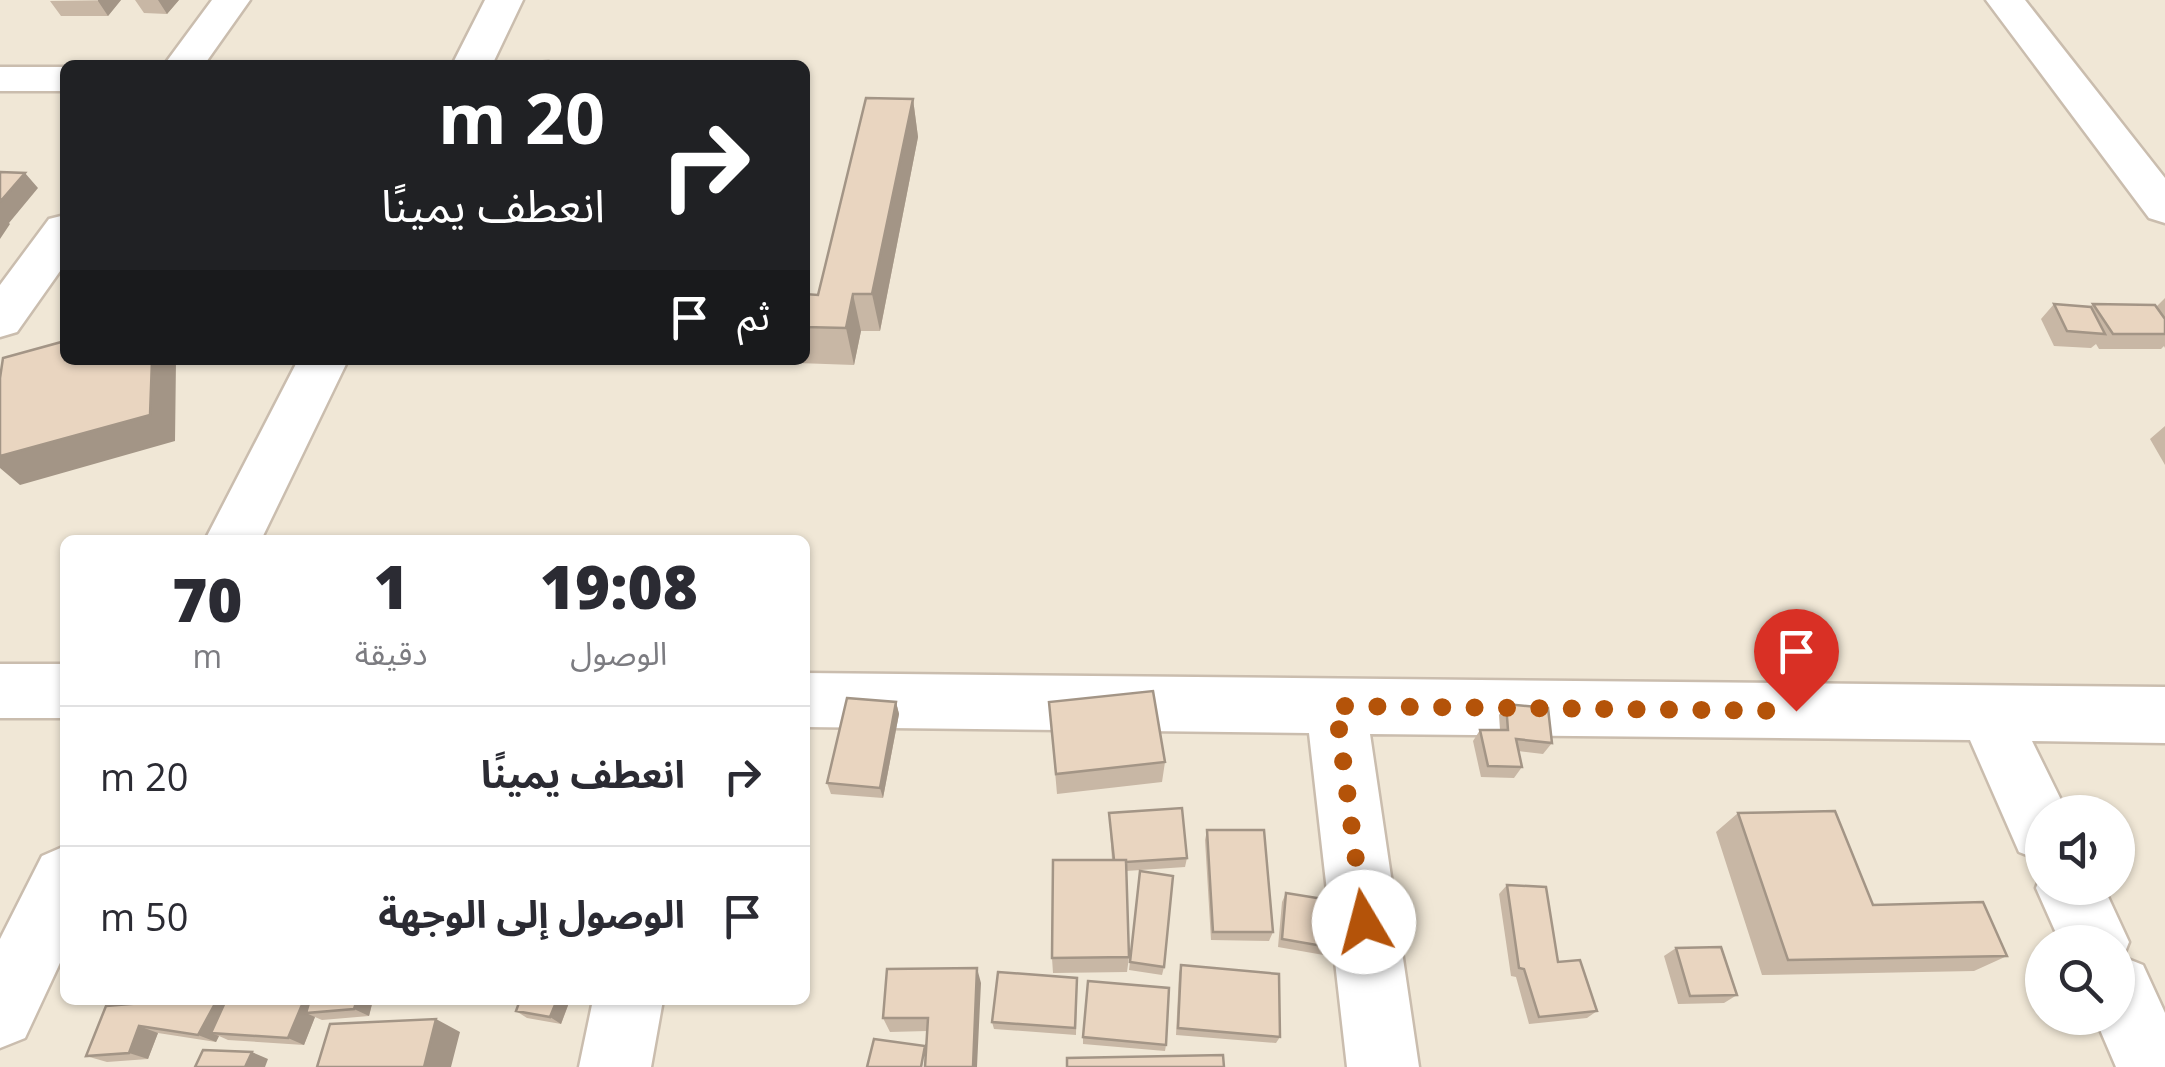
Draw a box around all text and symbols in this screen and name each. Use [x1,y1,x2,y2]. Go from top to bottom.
text: 20 m [438,69,605,165]
icon: right [640,100,770,230]
text: انعطف يمينًا [381,174,605,235]
text: ثم [737,289,770,341]
icon: arrive [662,290,717,345]
text: 1 [374,545,409,627]
text: 19:08 [540,545,698,627]
text: 70 [172,558,243,640]
pin [1754,609,1839,712]
icon: arrive [1769,624,1824,679]
text: دقيقة [355,631,428,674]
text: الوصول [570,631,667,674]
text: m [193,634,222,677]
text: انعطف يمينًا [481,747,685,799]
icon: right [715,749,770,804]
text: 20 m [100,750,189,802]
map controls [2025,795,2135,1035]
button: sound [2025,795,2135,905]
position arrow [1312,870,1416,974]
text: الوصول إلى الوجهة [378,887,685,939]
icon: arrive [715,889,770,944]
text: 50 m [100,890,189,942]
button: search [2025,925,2135,1035]

